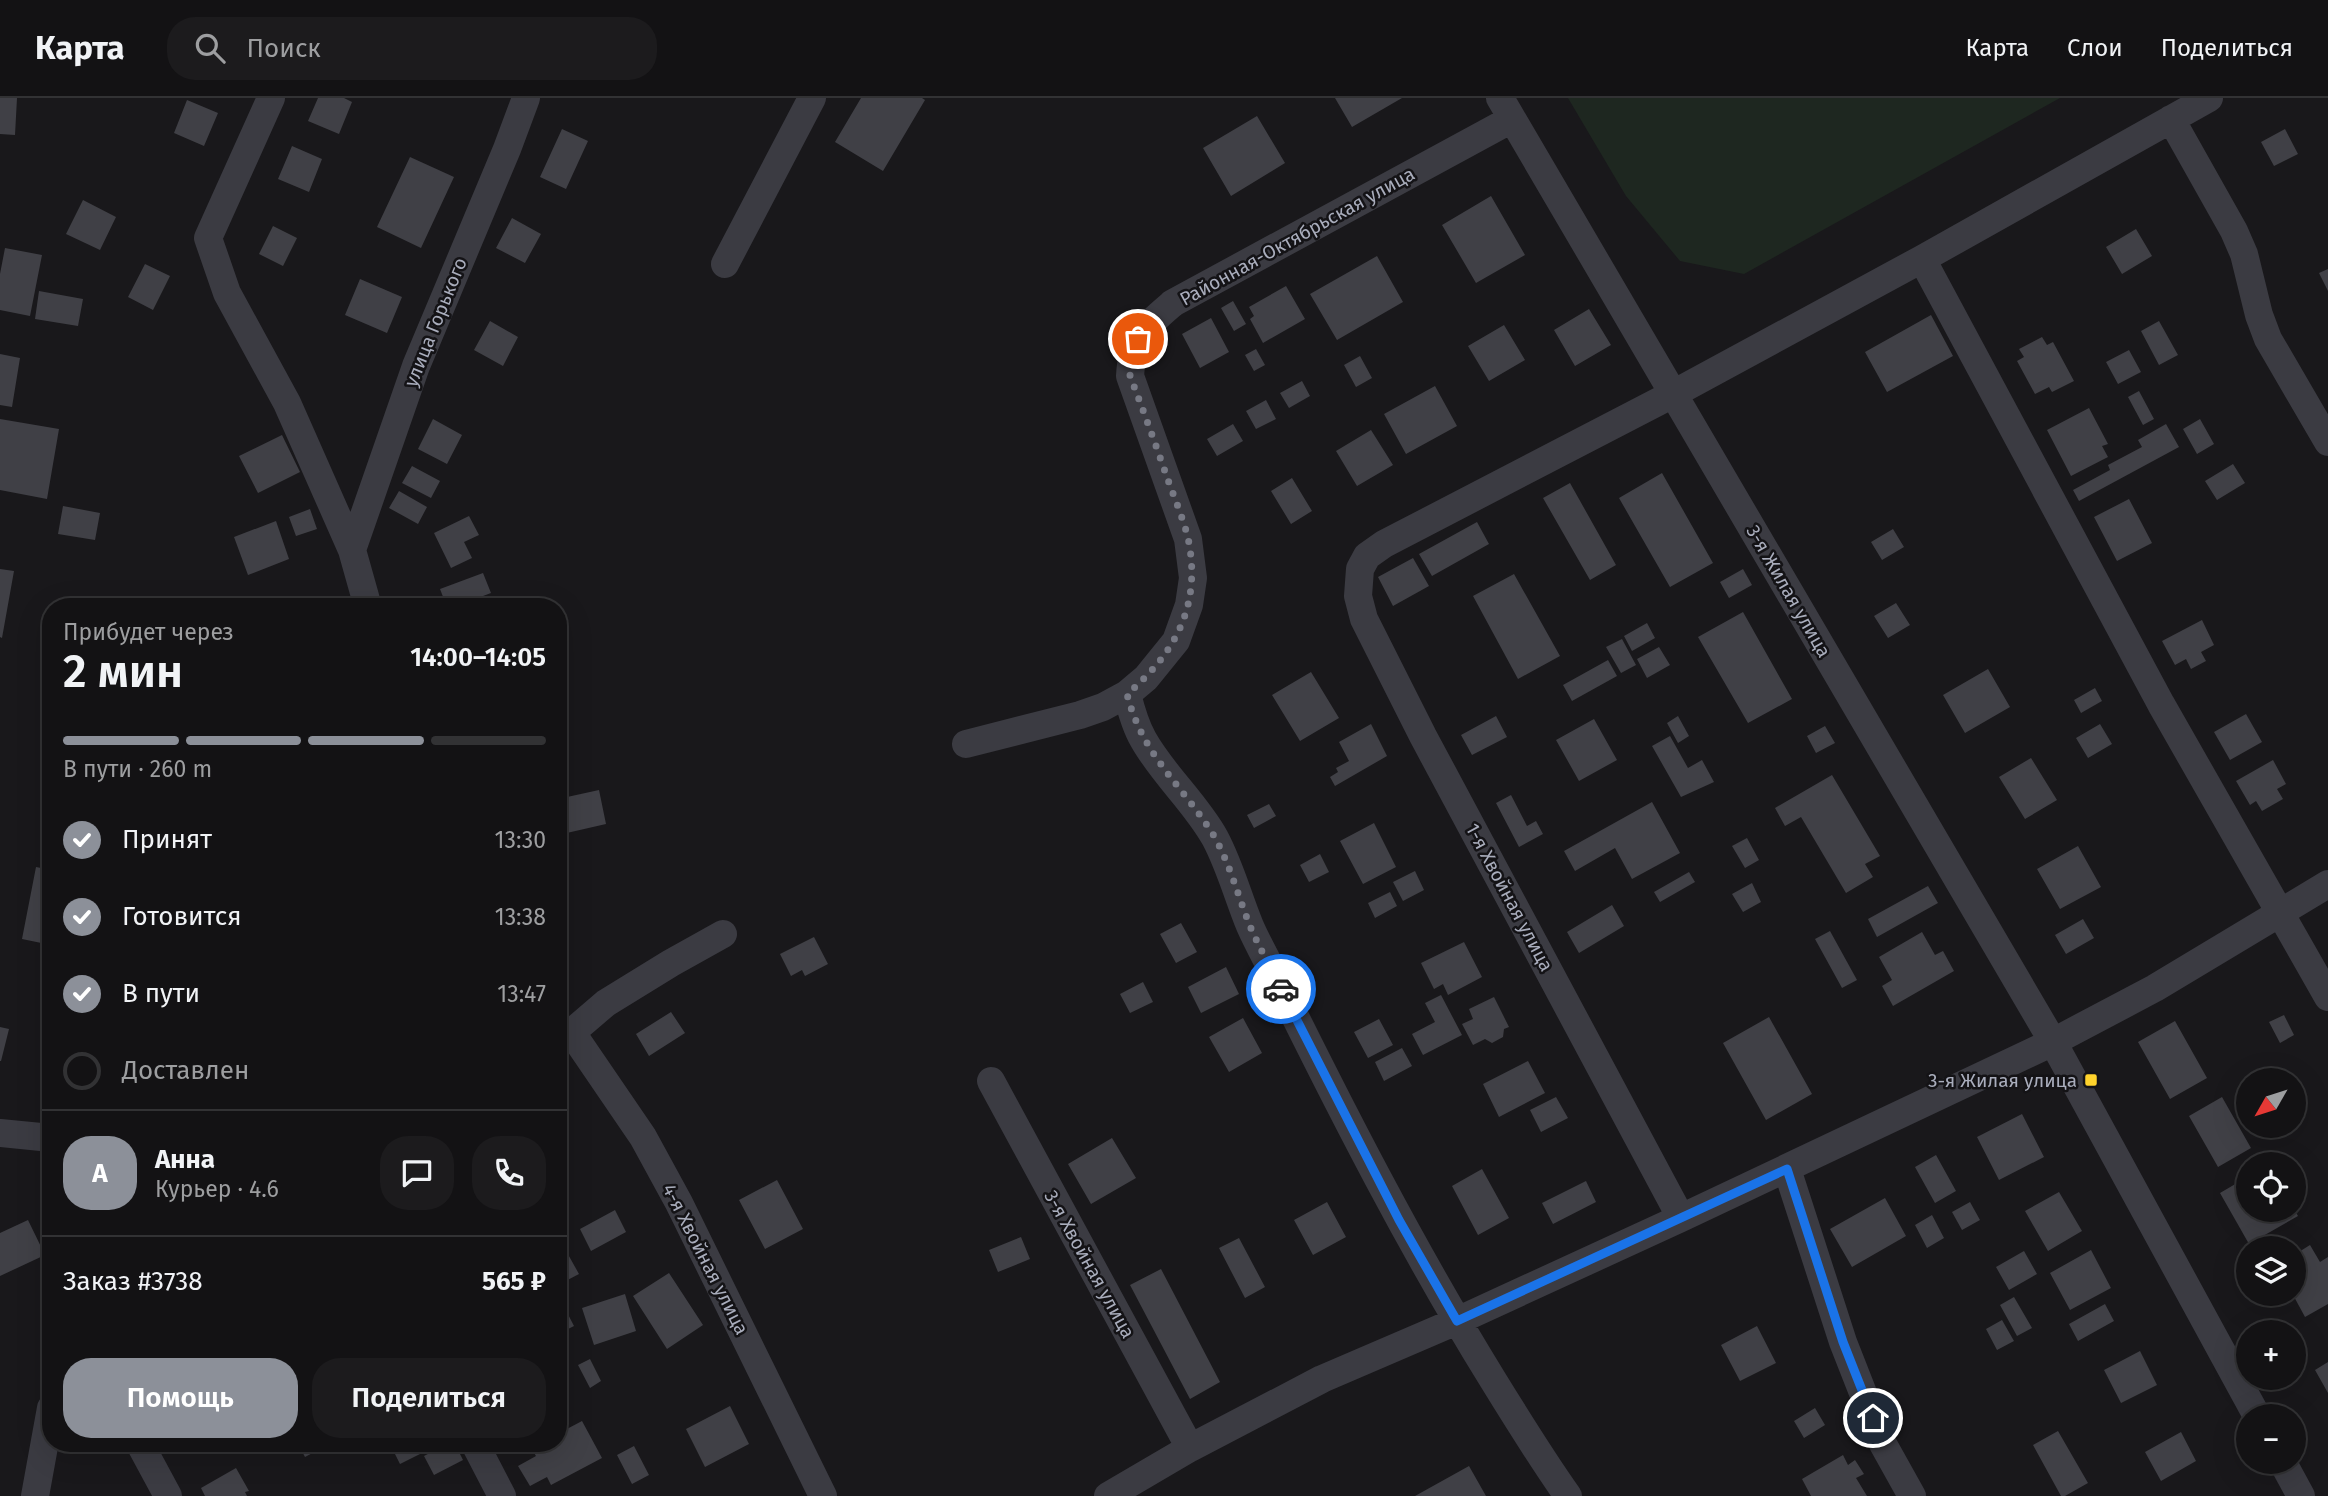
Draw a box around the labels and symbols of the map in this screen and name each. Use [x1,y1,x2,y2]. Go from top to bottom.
street label: Районная-Октябрьская улица [1176,162,1419,311]
street label: улица Горького [399,254,472,390]
pin [1108,309,1168,369]
street label: 3-я Жилая улица [1741,521,1836,662]
street label: 1-я Хвойная улица [1461,819,1558,975]
courier [1246,954,1316,1024]
north arrow [2236,1068,2306,1138]
place label: 3-я Жилая улица [1928,1069,2077,1092]
marker: 3-я Жилая улица [2083,1072,2099,1088]
street label: 4-я Хвойная улица [658,1180,754,1339]
street label: 3-я Хвойная улица [1039,1186,1140,1342]
pin [1843,1388,1903,1448]

